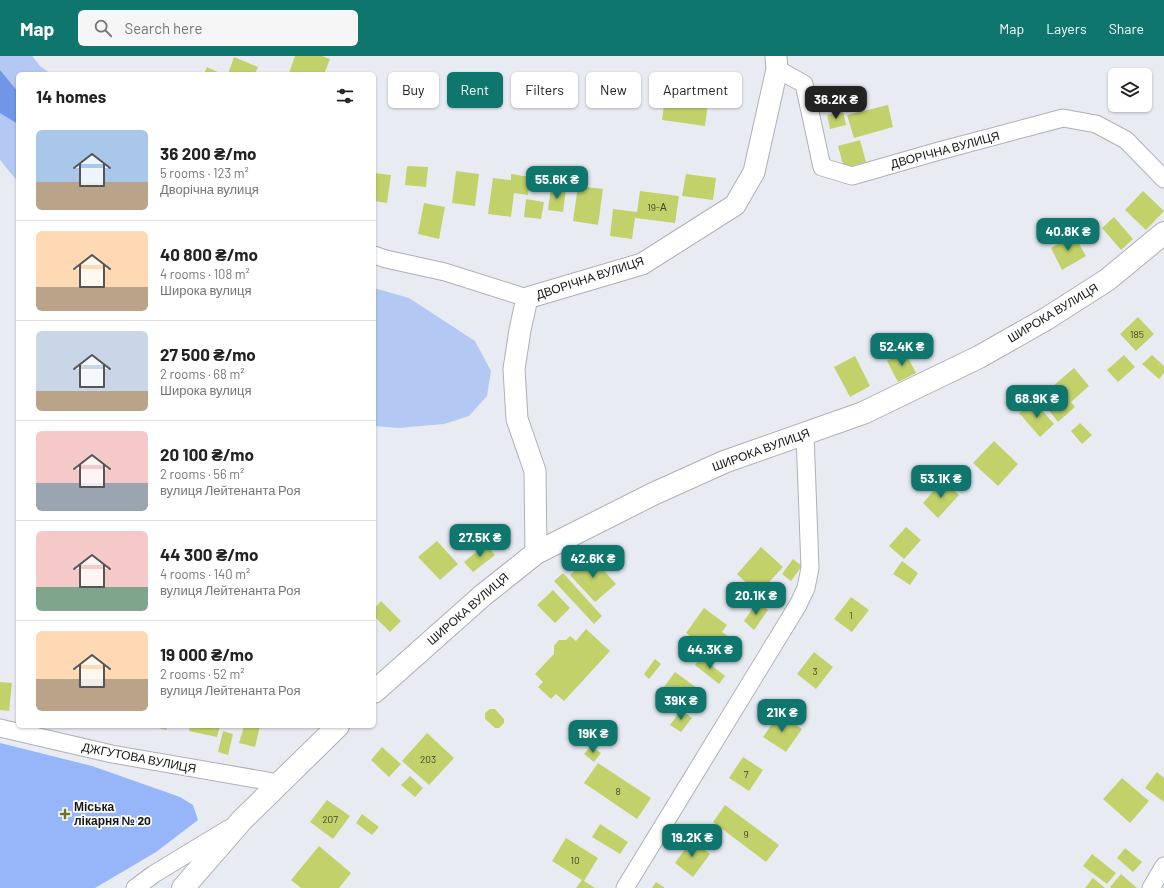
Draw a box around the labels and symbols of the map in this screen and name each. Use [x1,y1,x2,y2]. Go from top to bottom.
pin: 36.2K ₴ [799,86,873,120]
street label: ДВОРІЧНА ВУЛИЦЯ [889,128,1001,171]
pin: 55.6K ₴ [520,166,594,200]
house number: 19-А [647,201,667,213]
pin: 40.8K ₴ [1031,218,1105,252]
street label: ДВОРІЧНА ВУЛИЦЯ [534,253,646,302]
street label: ШИРОКА ВУЛИЦЯ [1005,280,1101,346]
house number: 185 [1130,328,1144,340]
pin: 52.4K ₴ [865,333,939,367]
pin: 68.9K ₴ [1000,385,1074,419]
street label: ШИРОКА ВУЛИЦЯ [710,425,812,474]
pin: 53.1K ₴ [904,465,978,499]
pin: 27.5K ₴ [443,524,517,558]
pin: 42.6K ₴ [556,545,630,579]
street label: ШИРОКА ВУЛИЦЯ [424,569,511,648]
pin: 20.1K ₴ [719,582,793,616]
house number: 1 [849,609,853,621]
pin: 44.3K ₴ [673,636,747,670]
house number: 3 [812,665,818,677]
pin: 39K ₴ [653,687,709,721]
pin: 21K ₴ [754,699,810,733]
pin: 19K ₴ [565,720,621,754]
street label: ДЖГУТОВА ВУЛИЦЯ [81,739,198,776]
house number: 203 [420,753,436,765]
house number: 7 [744,768,749,780]
house number: 8 [615,785,621,797]
place label: Міська лікарня № 20 [74,799,151,828]
marker: Міська лікарня № 20 [59,808,71,820]
house number: 207 [322,813,338,825]
pin: 19.2K ₴ [655,824,729,858]
house number: 9 [743,828,749,840]
house number: 10 [570,854,580,866]

